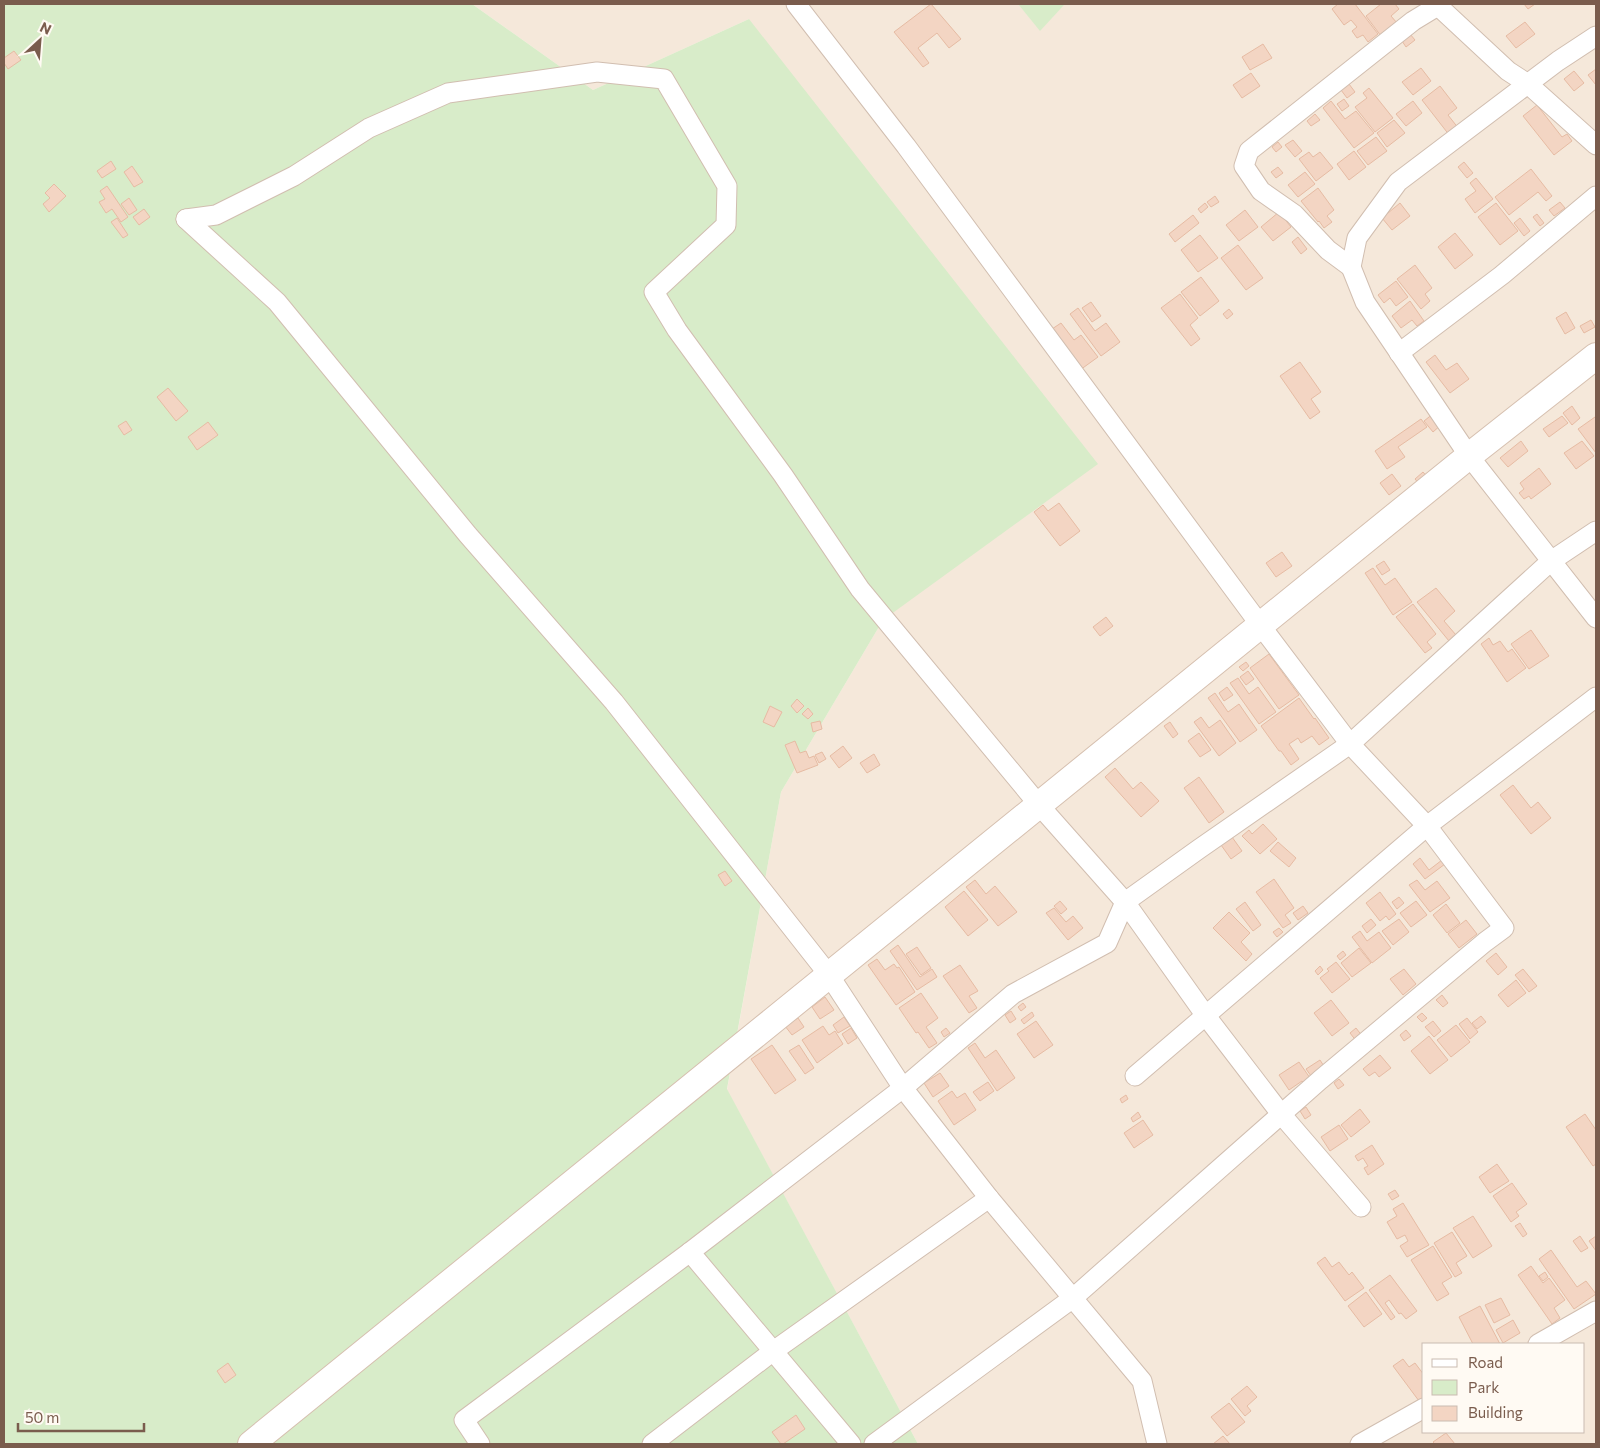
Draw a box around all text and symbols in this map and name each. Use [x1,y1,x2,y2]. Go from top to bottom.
north arrow [15,15,65,65]
text: N [37,18,54,38]
legend [1422,1343,1585,1433]
text: Road [1468,1353,1503,1371]
text: Park [1468,1378,1499,1396]
scale bar [18,1400,144,1432]
text: Building [1468,1403,1523,1421]
text: 50 m [25,1408,59,1426]

